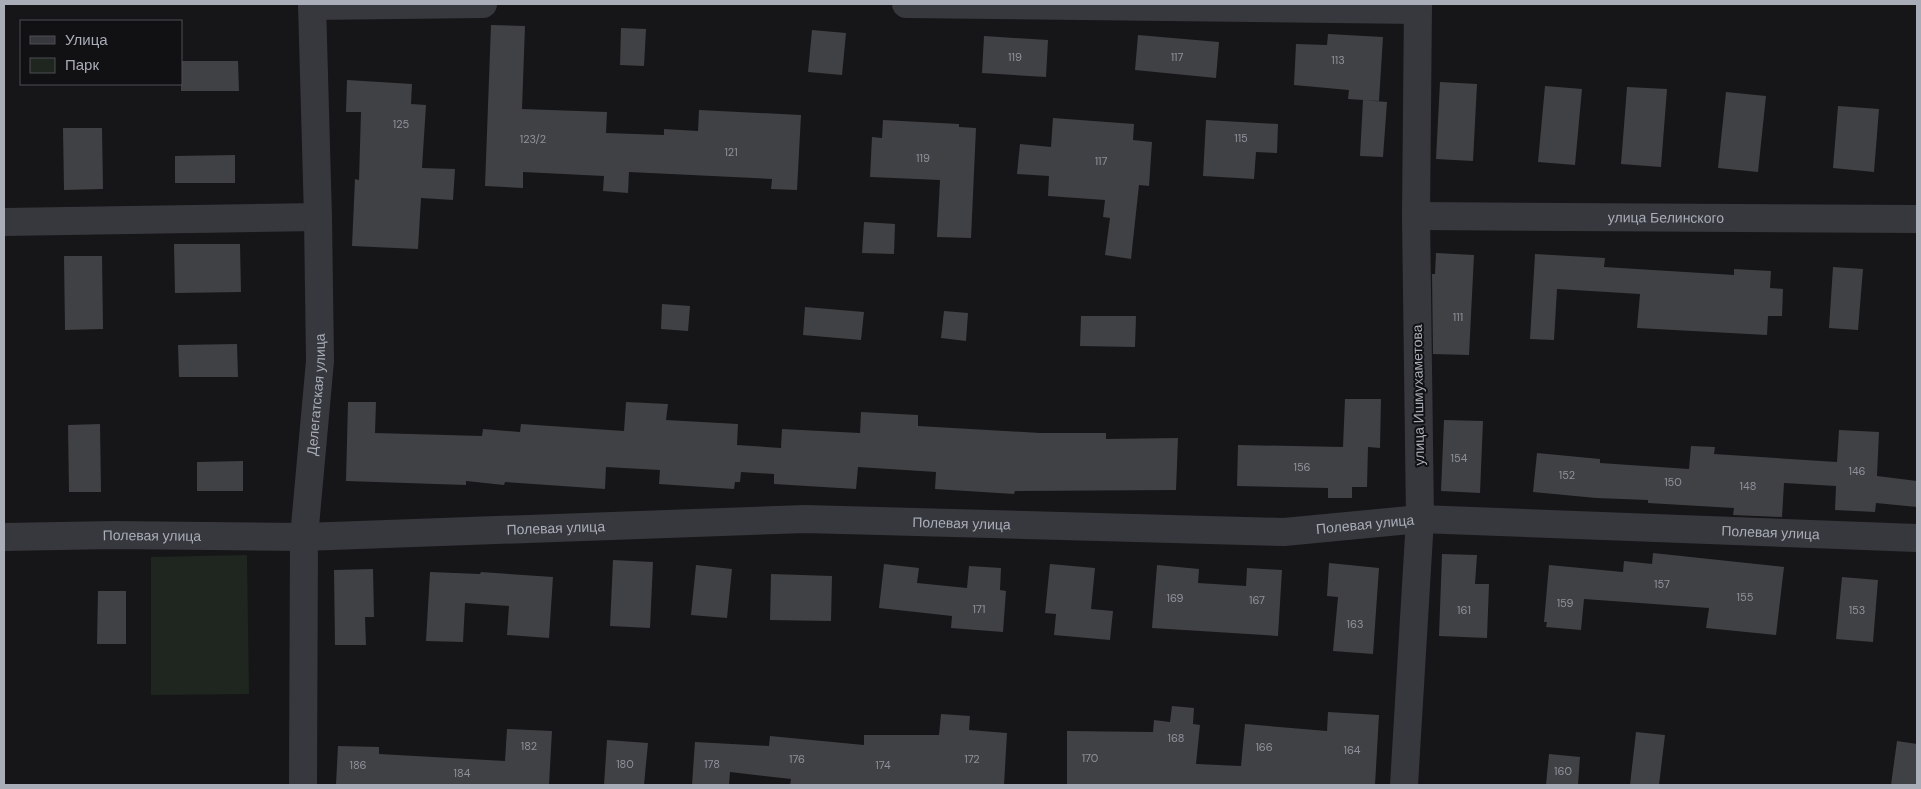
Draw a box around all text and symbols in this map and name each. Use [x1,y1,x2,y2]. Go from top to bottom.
legend [20,20,182,85]
text: Улица [65,30,108,50]
house number: 119 [1008,50,1022,64]
house number: 117 [1171,50,1183,64]
house number: 113 [1331,53,1345,67]
text: Парк [65,55,99,75]
house number: 125 [393,117,410,131]
house number: 115 [1234,131,1248,145]
house number: 123/2 [520,132,546,146]
house number: 121 [724,145,738,159]
house number: 119 [916,151,930,165]
house number: 117 [1095,154,1107,168]
street label: улица Белинского [1608,208,1724,227]
house number: 111 [1453,310,1463,324]
street label: улица Ишмухаметова [1408,324,1428,466]
street label: Делегатская улица [302,333,329,456]
house number: 154 [1451,451,1468,465]
house number: 156 [1293,460,1311,474]
house number: 146 [1848,464,1866,478]
house number: 152 [1559,468,1575,482]
house number: 150 [1664,475,1682,489]
house number: 148 [1740,479,1756,493]
street label: Полевая улица [1315,511,1415,538]
street label: Полевая улица [912,513,1011,534]
street label: Полевая улица [506,517,606,539]
street label: Полевая улица [1721,522,1820,543]
street label: Полевая улица [103,526,202,545]
house number: 157 [1654,577,1670,591]
house number: 155 [1737,590,1754,604]
house number: 169 [1166,591,1184,605]
house number: 167 [1249,593,1265,607]
house number: 159 [1557,596,1573,610]
house number: 171 [973,602,985,616]
house number: 161 [1457,603,1471,617]
house number: 153 [1849,603,1865,617]
house number: 163 [1347,617,1363,631]
house number: 168 [1167,731,1185,745]
house number: 182 [521,739,537,753]
house number: 166 [1255,740,1273,754]
house number: 164 [1343,743,1361,757]
house number: 170 [1082,751,1098,765]
house number: 176 [789,752,805,766]
house number: 172 [964,752,980,766]
house number: 180 [616,757,634,771]
house number: 178 [704,757,720,771]
house number: 186 [349,758,367,772]
house number: 174 [875,758,891,772]
house number: 160 [1554,764,1572,778]
house number: 184 [454,766,471,780]

